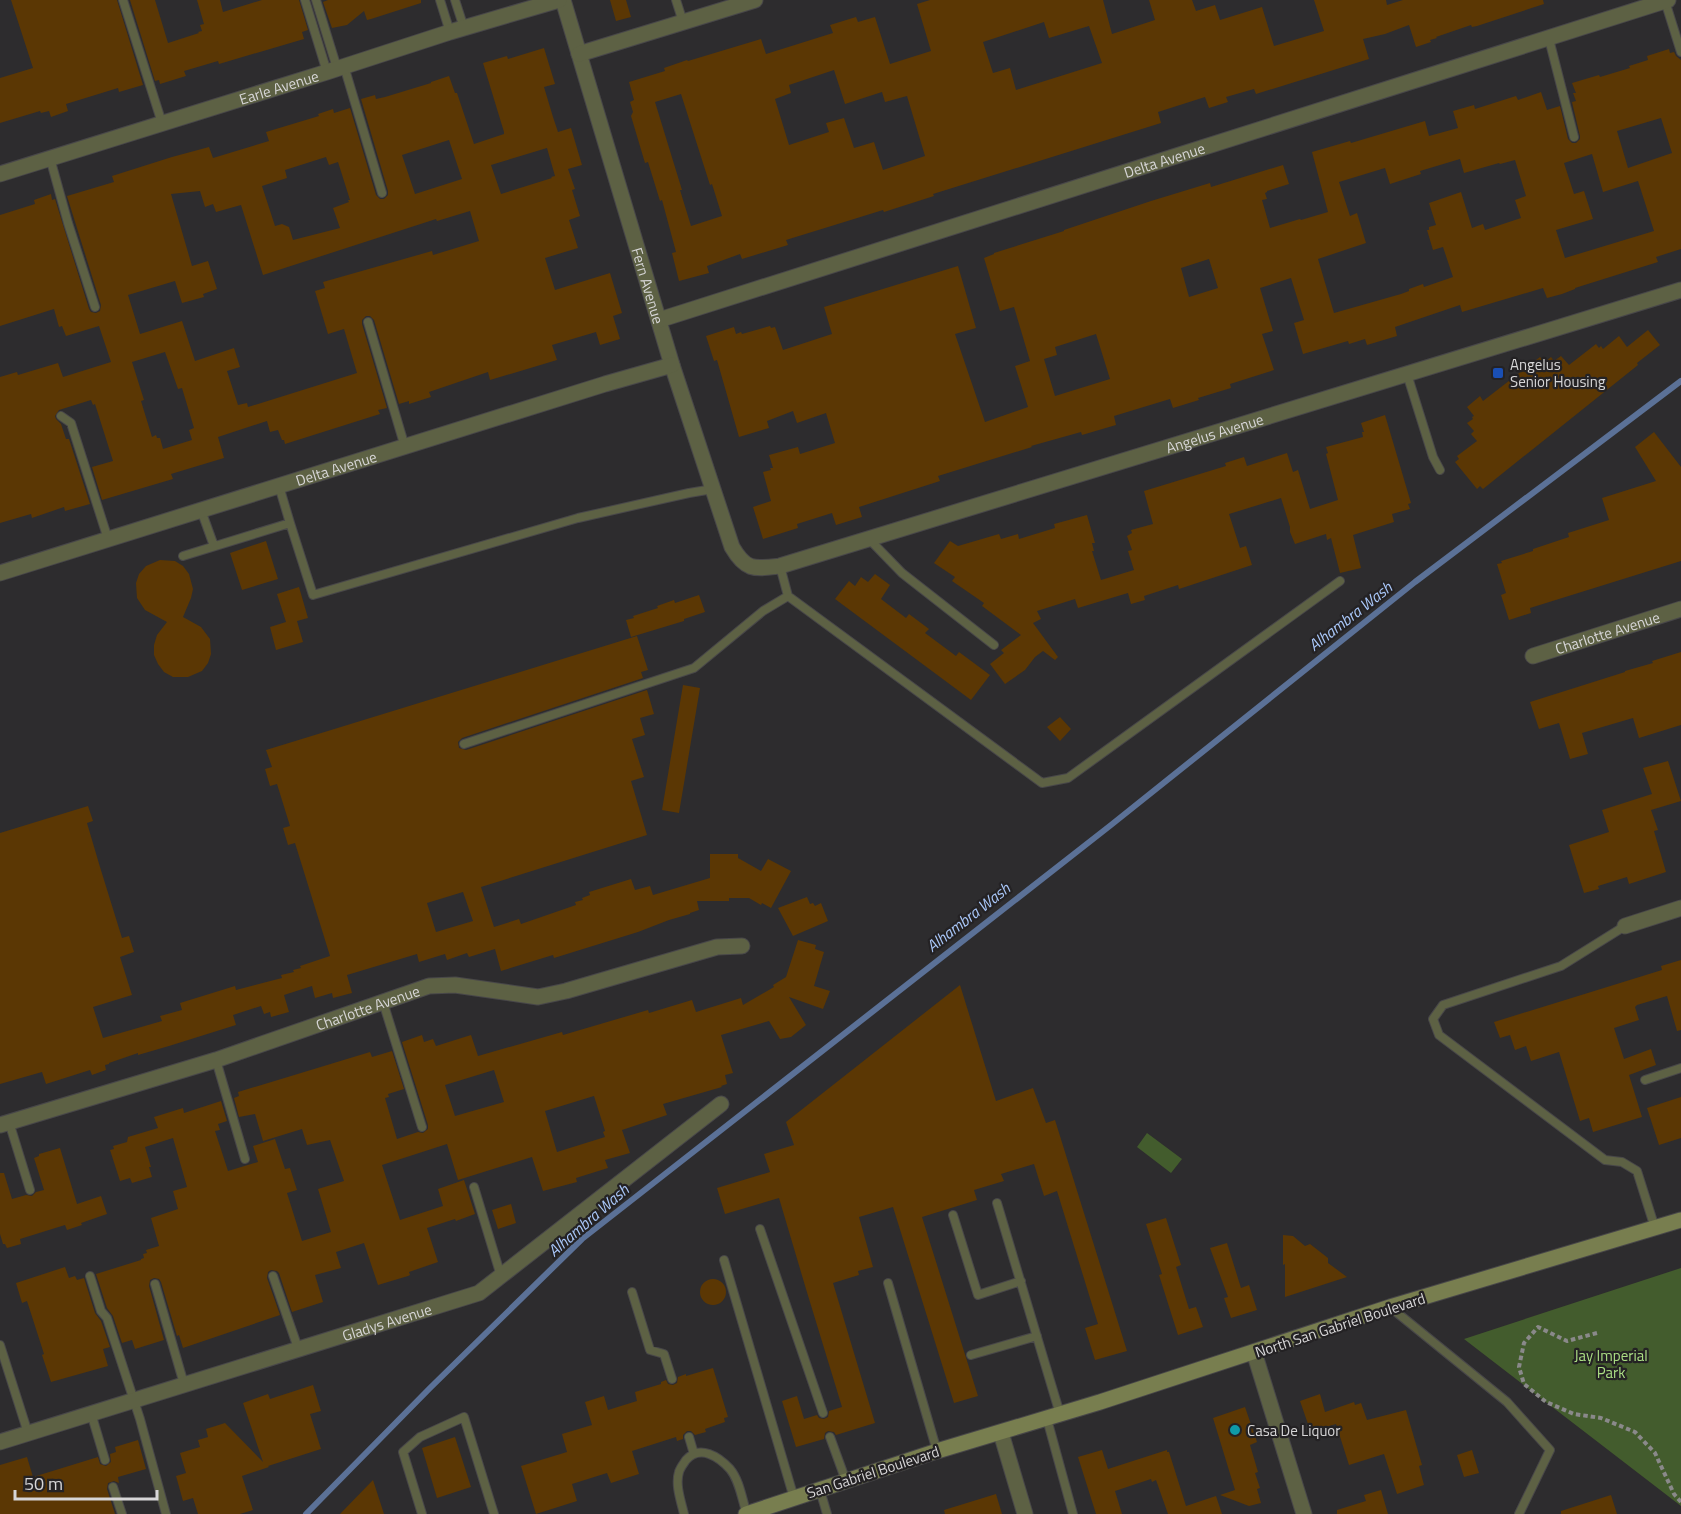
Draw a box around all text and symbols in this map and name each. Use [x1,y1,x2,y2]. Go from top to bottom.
street label: Earle Avenue [236,64,321,110]
street label: Delta Avenue [1121,136,1208,183]
street label: Fern Avenue [626,245,671,327]
place label: Angelus Senior Housing [1510,353,1606,393]
marker: Angelus Senior Housing [1491,366,1505,380]
street label: Angelus Avenue [1163,407,1266,459]
street label: Delta Avenue [293,445,379,492]
water label: Alhambra Wash [1303,575,1398,656]
street label: Charlotte Avenue [1552,605,1663,660]
water label: Alhambra Wash [921,876,1016,957]
street label: Charlotte Avenue [312,979,423,1036]
water label: Alhambra Wash [542,1177,635,1262]
street label: North San Gabriel Boulevard [1252,1287,1428,1363]
street label: Gladys Avenue [339,1297,434,1346]
park label: Jay Imperial Park [1574,1344,1648,1384]
place label: Casa De Liquor [1247,1419,1340,1442]
marker: Casa De Liquor [1228,1423,1242,1437]
street label: San Gabriel Boulevard [804,1440,942,1504]
scale bar [15,1463,158,1501]
text: 50 m [24,1470,63,1497]

